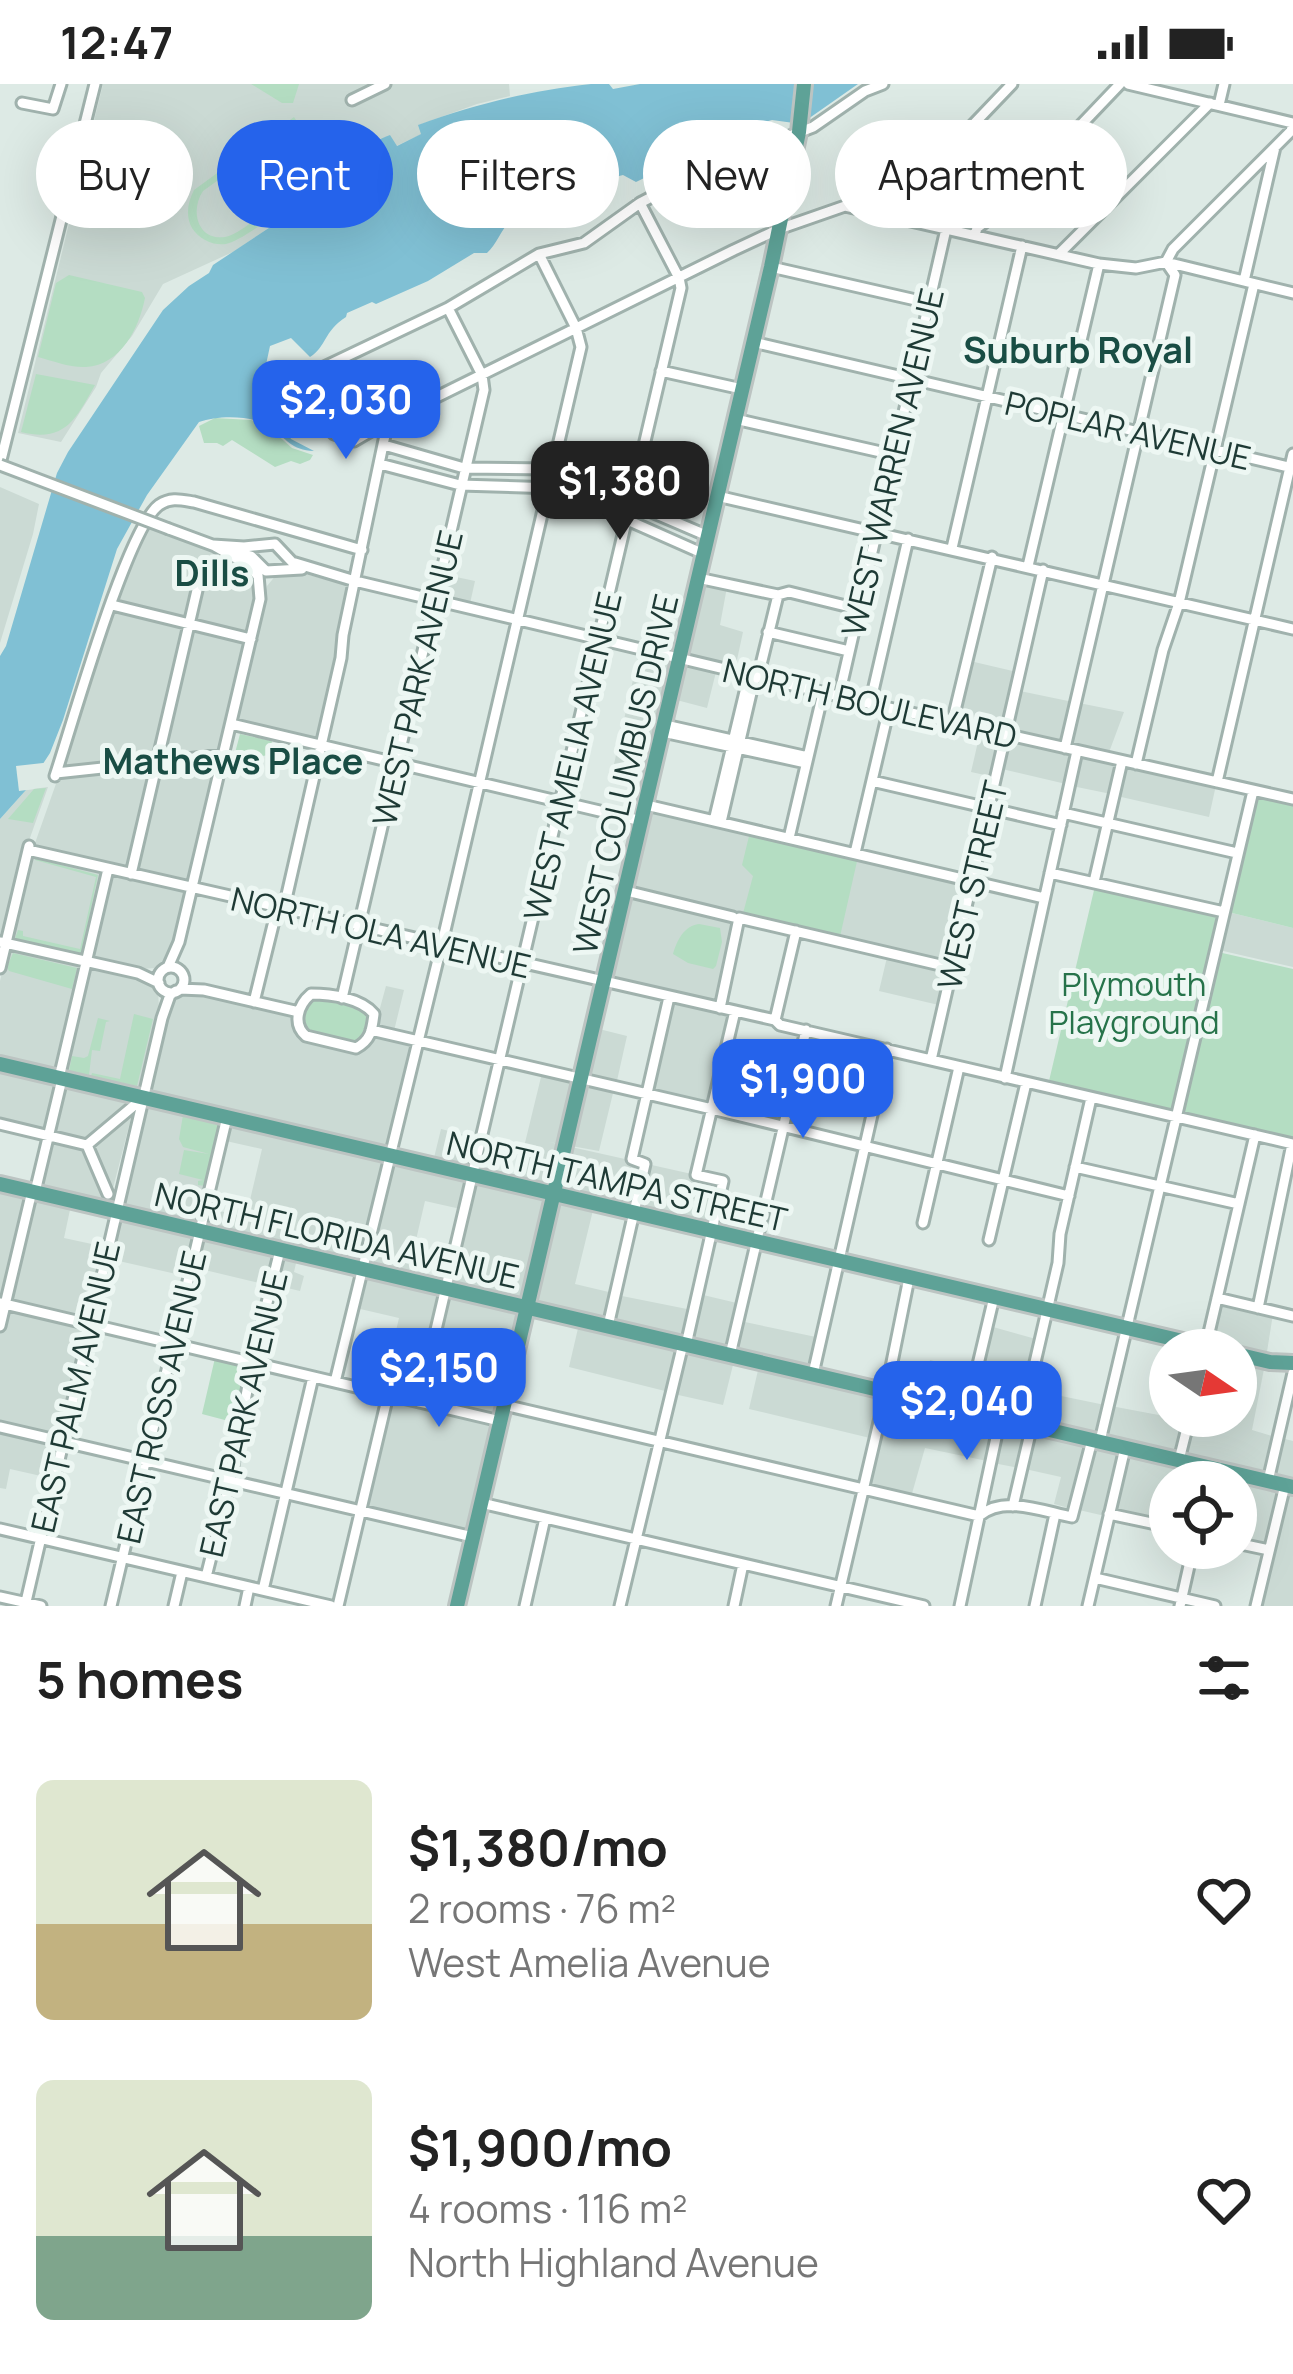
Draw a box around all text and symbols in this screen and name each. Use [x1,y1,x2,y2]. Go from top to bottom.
text: 12:47 [60,11,173,73]
chip: Buy [36,120,193,228]
chip: Rent [217,120,393,228]
chip: Filters [417,120,619,228]
chip: New [643,120,811,228]
chip: Apartment [835,120,1127,228]
street label: WEST WARREN AVENUE [830,284,954,640]
district label: Suburb Royal [963,325,1193,374]
pin: $2,030 [248,360,444,462]
text: $2,030 [279,372,413,426]
street label: POPLAR AVENUE [1001,380,1255,480]
pin: $1,380 [522,441,718,543]
text: $1,380 [558,453,682,507]
street label: WEST PARK AVENUE [361,526,473,830]
district label: Dills [174,548,250,597]
street label: WEST AMELIA AVENUE [512,587,632,925]
street label: WEST COLUMBUS DRIVE [562,589,688,959]
street label: NORTH BOULEVARD [719,647,1021,759]
district label: Mathews Place [102,736,364,785]
street label: WEST STREET [926,776,1018,994]
street label: NORTH OLA AVENUE [227,876,535,988]
park label: Plymouth Playground [1048,961,1220,1044]
pin: $1,900 [705,1039,901,1141]
text: $1,900 [739,1051,867,1105]
street label: NORTH TAMPA STREET [443,1120,792,1242]
street label: NORTH FLORIDA AVENUE [151,1171,523,1299]
street label: EAST PALM AVENUE [20,1237,130,1537]
street label: EAST ROSS AVENUE [105,1246,217,1548]
street label: EAST PARK AVENUE [188,1267,298,1561]
pin: $2,150 [341,1328,537,1430]
north arrow [1149,1329,1257,1437]
map controls [1149,1329,1257,1569]
text: $2,150 [379,1340,499,1394]
pin: $2,040 [869,1361,1065,1463]
text: $2,040 [900,1373,1034,1427]
button: locate [1149,1461,1257,1569]
text: 5 homes [36,1644,243,1713]
icon: filters [1191,1645,1257,1711]
text: $1,380/mo [408,1812,668,1881]
icon: home [132,1828,276,1972]
icon: heart [1191,1867,1257,1933]
text: 2 rooms · 76 m² [408,1881,676,1935]
text: West Amelia Avenue [408,1935,770,1989]
text: $1,900/mo [408,2112,672,2181]
icon: home [132,2128,276,2272]
icon: heart [1191,2167,1257,2233]
text: 4 rooms · 116 m² [408,2181,688,2235]
text: North Highland Avenue [408,2235,819,2289]

